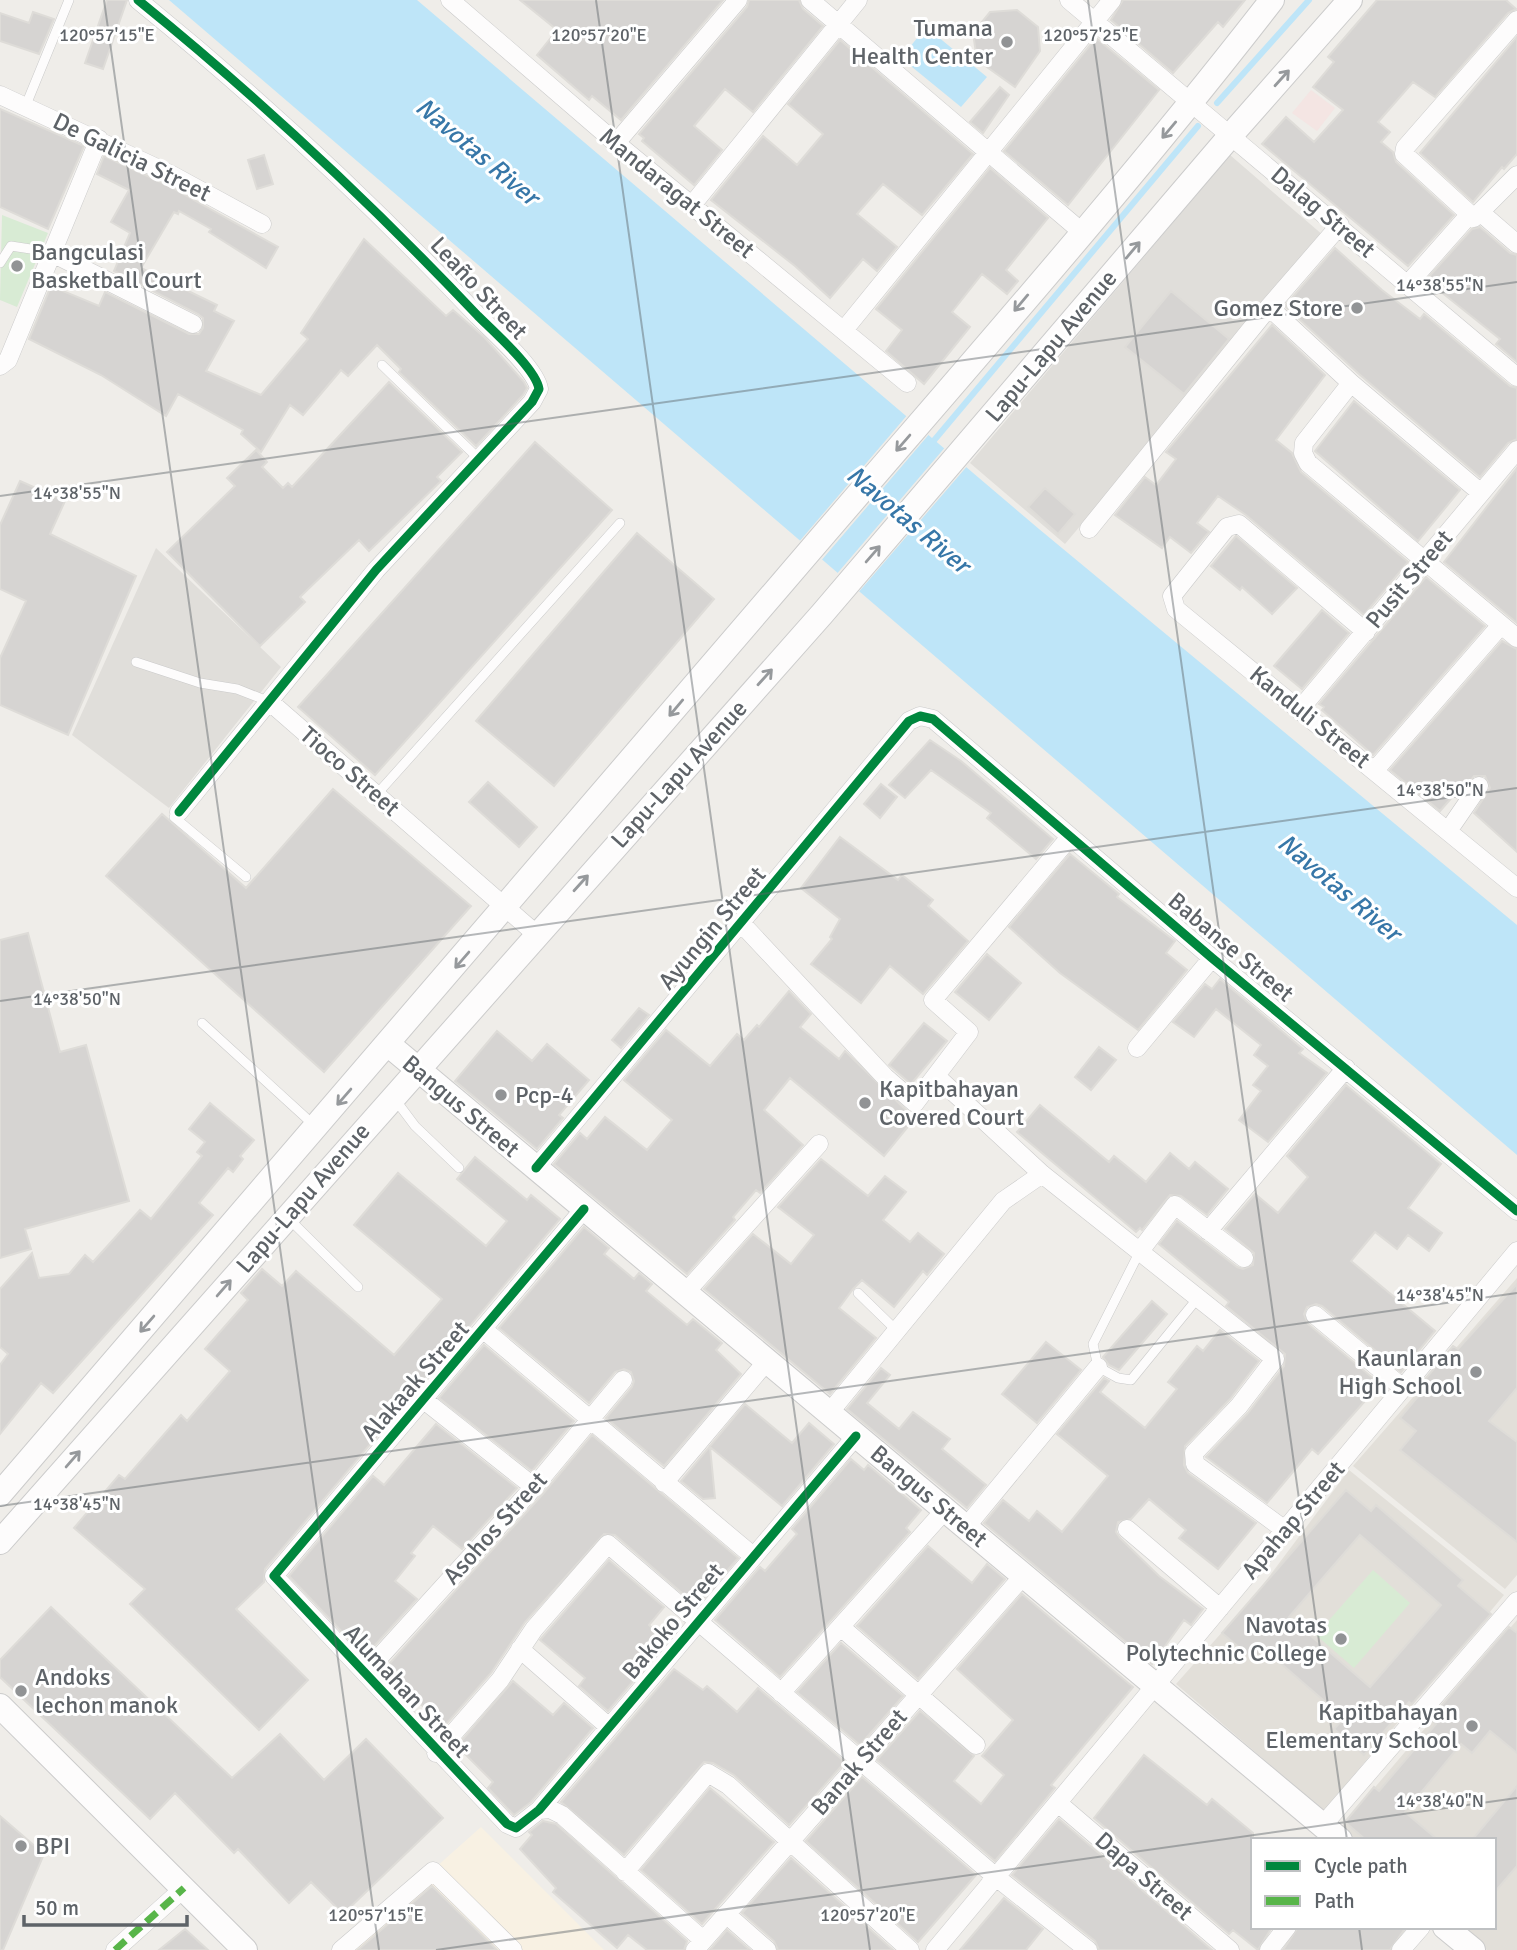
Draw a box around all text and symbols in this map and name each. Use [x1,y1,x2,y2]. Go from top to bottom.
place label: Tumana Health Center [851,13,993,71]
text: 120°57'15"E [59,24,155,46]
text: 120°57'20"E [551,24,647,46]
text: 120°57'25"E [1043,24,1139,46]
marker: Tumana Health Center [999,34,1015,50]
one-way arrow [1273,69,1289,87]
water label: Navotas River [409,91,548,215]
street label: De Galicia Street [48,106,216,208]
street label: Mandaragat Street [593,121,761,265]
one-way arrow [1161,121,1177,139]
street label: Dalag Street [1265,160,1381,264]
street label: Leaño Street [424,230,534,346]
place label: Bangculasi Basketball Court [31,237,202,295]
one-way arrow [1125,241,1141,259]
marker: Bangculasi Basketball Court [9,258,25,274]
street label: Lapu-Lapu Avenue [979,264,1123,428]
text: 14°38'55"N [1396,274,1484,296]
place label: Gomez Store [1214,293,1343,323]
one-way arrow [1014,294,1029,312]
marker: Gomez Store [1349,300,1365,316]
one-way arrow [895,433,911,451]
water label: Navotas River [840,459,979,583]
text: 14°38'55"N [33,482,121,504]
street label: Pusit Street [1359,524,1459,634]
one-way arrow [865,545,881,563]
street label: Kanduli Street [1244,659,1376,775]
one-way arrow [757,668,773,686]
street label: Lapu-Lapu Avenue [604,694,754,854]
one-way arrow [668,699,684,717]
street label: Tioco Street [294,720,406,822]
text: 14°38'50"N [1396,779,1484,801]
water label: Navotas River [1271,827,1410,951]
street label: Ayungin Street [652,860,772,996]
one-way arrow [573,875,589,893]
street label: Babanse Street [1162,886,1300,1008]
one-way arrow [454,951,470,969]
text: 14°38'50"N [33,988,121,1010]
street label: Bangus Street [396,1048,526,1164]
place label: Kapitbahayan Covered Court [879,1074,1024,1132]
place label: Pcp-4 [515,1080,573,1110]
one-way arrow [336,1087,352,1105]
marker: Pcp-4 [493,1087,509,1103]
marker: Kapitbahayan Covered Court [857,1095,873,1111]
street label: Lapu-Lapu Avenue [230,1117,376,1279]
one-way arrow [216,1279,232,1297]
text: 14°38'45"N [1396,1284,1484,1306]
one-way arrow [139,1315,155,1333]
street label: Alakaak Street [355,1315,475,1447]
place label: Kaunlaran High School [1339,1343,1462,1401]
marker: Kaunlaran High School [1468,1364,1484,1380]
street label: Bangus Street [864,1438,994,1554]
one-way arrow [65,1450,81,1468]
street label: Apahap Street [1235,1455,1351,1585]
street label: Asohos Street [437,1465,553,1591]
text: 14°38'45"N [33,1493,121,1515]
street label: Bakoko Street [616,1557,730,1685]
place label: Navotas Polytechnic College [1125,1610,1327,1668]
street label: Alumahan Street [337,1618,477,1764]
marker: Navotas Polytechnic College [1333,1631,1349,1647]
place label: Andoks lechon manok [35,1662,178,1720]
marker: Andoks lechon manok [13,1683,29,1699]
place label: Kapitbahayan Elementary School [1265,1697,1458,1755]
street label: Banak Street [804,1702,914,1822]
marker: Kapitbahayan Elementary School [1464,1718,1480,1734]
text: 14°38'40"N [1396,1790,1484,1812]
street label: Dapa Street [1089,1825,1199,1927]
place label: BPI [35,1831,70,1861]
marker: BPI [13,1838,29,1854]
legend [1251,1838,1496,1929]
text: Cycle path [1314,1853,1408,1879]
scale bar [24,1884,187,1928]
text: Path [1314,1888,1355,1914]
text: 50 m [35,1895,79,1921]
text: 120°57'15"E [328,1904,424,1926]
text: 120°57'20"E [820,1904,916,1926]

